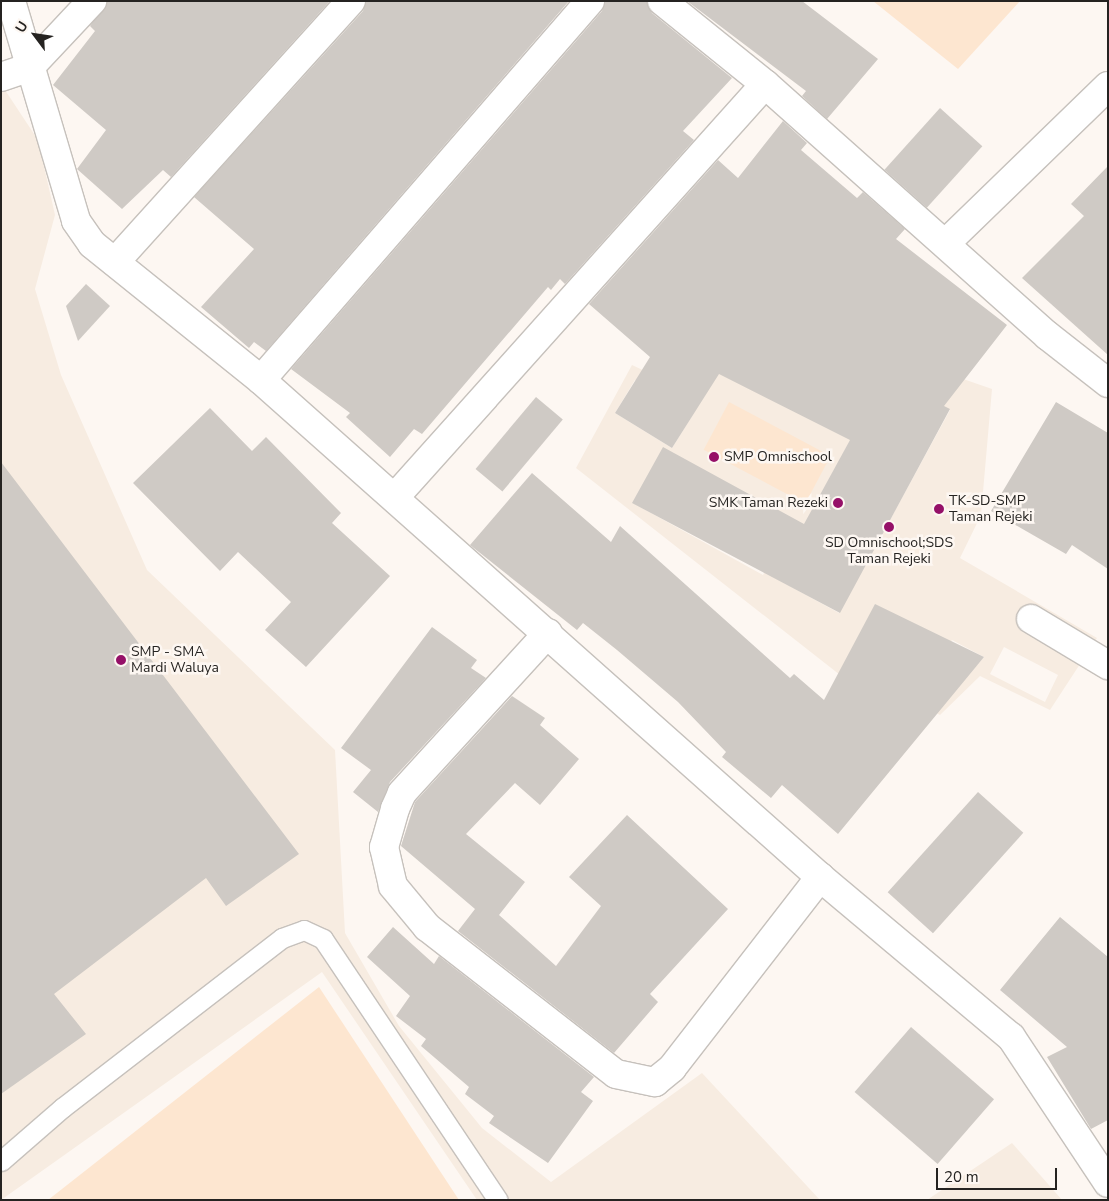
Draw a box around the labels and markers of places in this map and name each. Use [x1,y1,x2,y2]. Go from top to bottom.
place label: SMP Omnischool [724,449,832,465]
marker: SMP Omnischool [708,451,720,463]
place label: TK-SD-SMP Taman Rejeki [949,493,1032,526]
place label: SMK Taman Rezeki [709,495,828,511]
marker: SMK Taman Rezeki [832,497,844,509]
marker: TK-SD-SMP Taman Rejeki [933,503,945,515]
marker: SD Omnischool;SDS Taman Rejeki [883,521,895,533]
place label: SD Omnischool;SDS Taman Rejeki [825,535,953,568]
place label: SMP - SMA Mardi Waluya [131,644,219,676]
marker: SMP - SMA Mardi Waluya [115,654,127,666]

